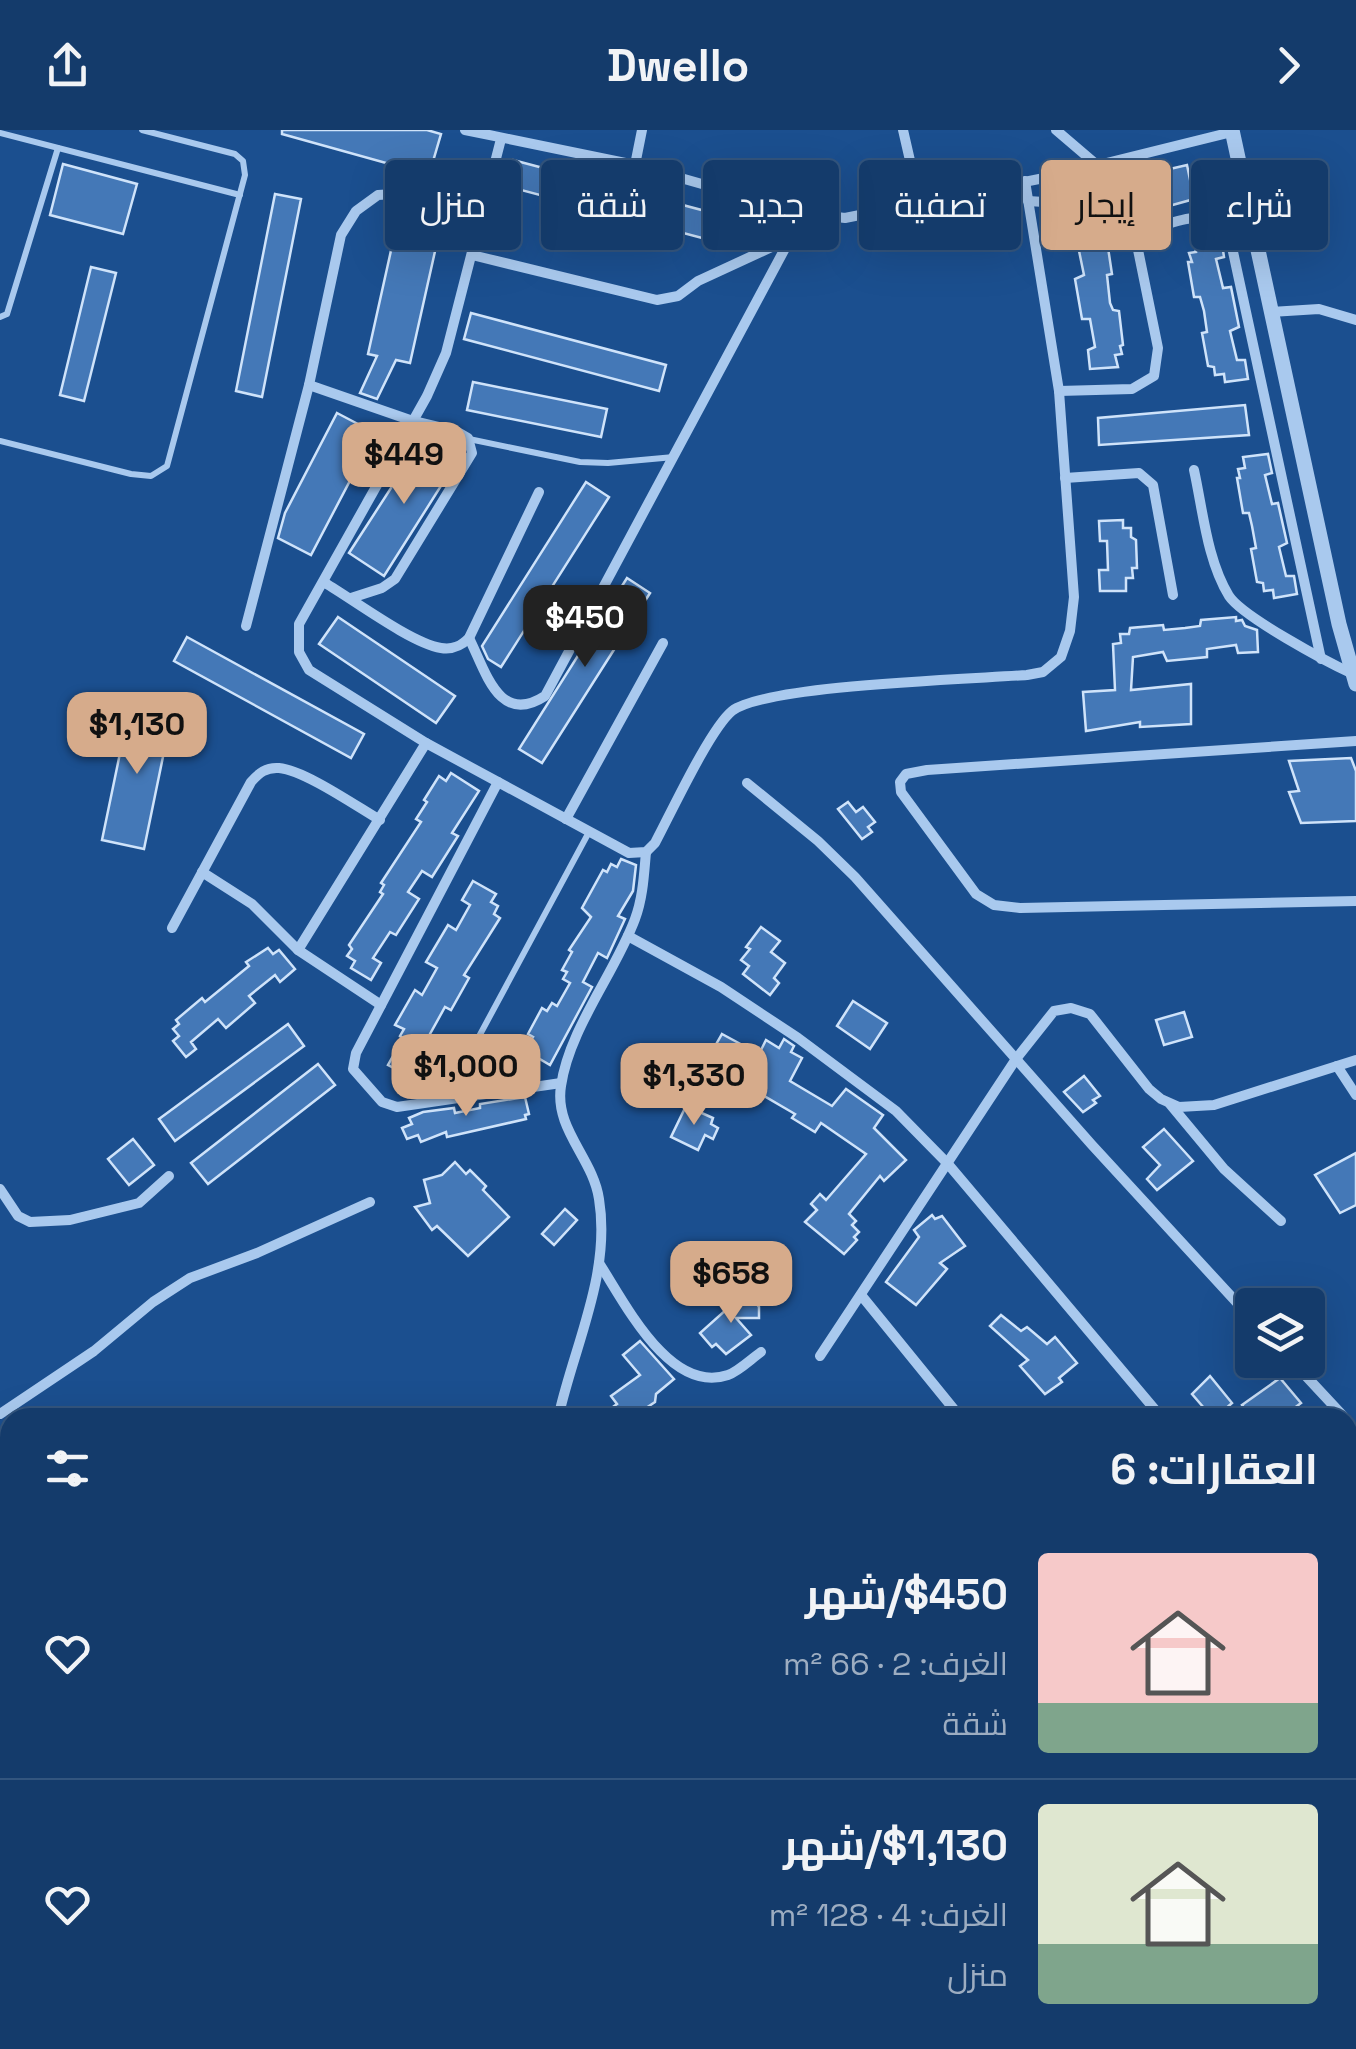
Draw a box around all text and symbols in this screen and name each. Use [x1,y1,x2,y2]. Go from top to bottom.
text: Dwello [607,37,749,94]
icon: share [40,38,95,93]
icon: forward [1261,38,1316,93]
chip: منزل [385,160,521,250]
chip: شقة [541,160,683,250]
chip: جديد [703,160,839,250]
chip: تصفية [859,160,1021,250]
chip: إيجار [1041,160,1171,250]
chip: شراء [1191,160,1328,250]
pin: $449 [345,422,463,507]
text: $449 [364,434,444,474]
pin: $450 [526,585,644,670]
text: $450 [545,597,625,637]
pin: $1,130 [56,692,218,777]
text: $1,130 [89,704,185,744]
pin: $1,000 [385,1034,547,1119]
pin: $1,330 [613,1043,775,1128]
text: $1,000 [413,1046,519,1086]
text: $1,330 [643,1055,745,1095]
pin: $658 [672,1241,790,1326]
text: $658 [692,1253,770,1293]
map controls [1235,1288,1325,1378]
button: layers [1235,1288,1325,1378]
icon: filters [40,1441,95,1496]
text: العقارات: 6 [1110,1443,1318,1496]
text: $450/شهر [805,1568,1008,1621]
icon: home [1118,1593,1238,1713]
icon: heart [40,1626,95,1681]
text: الغرف: 2 · 66 m² [783,1644,1008,1684]
text: شقة [943,1704,1008,1744]
text: $1,130/شهر [783,1819,1008,1872]
icon: home [1118,1844,1238,1964]
icon: heart [40,1877,95,1932]
text: الغرف: 4 · 128 m² [769,1895,1008,1935]
text: منزل [947,1955,1008,1995]

